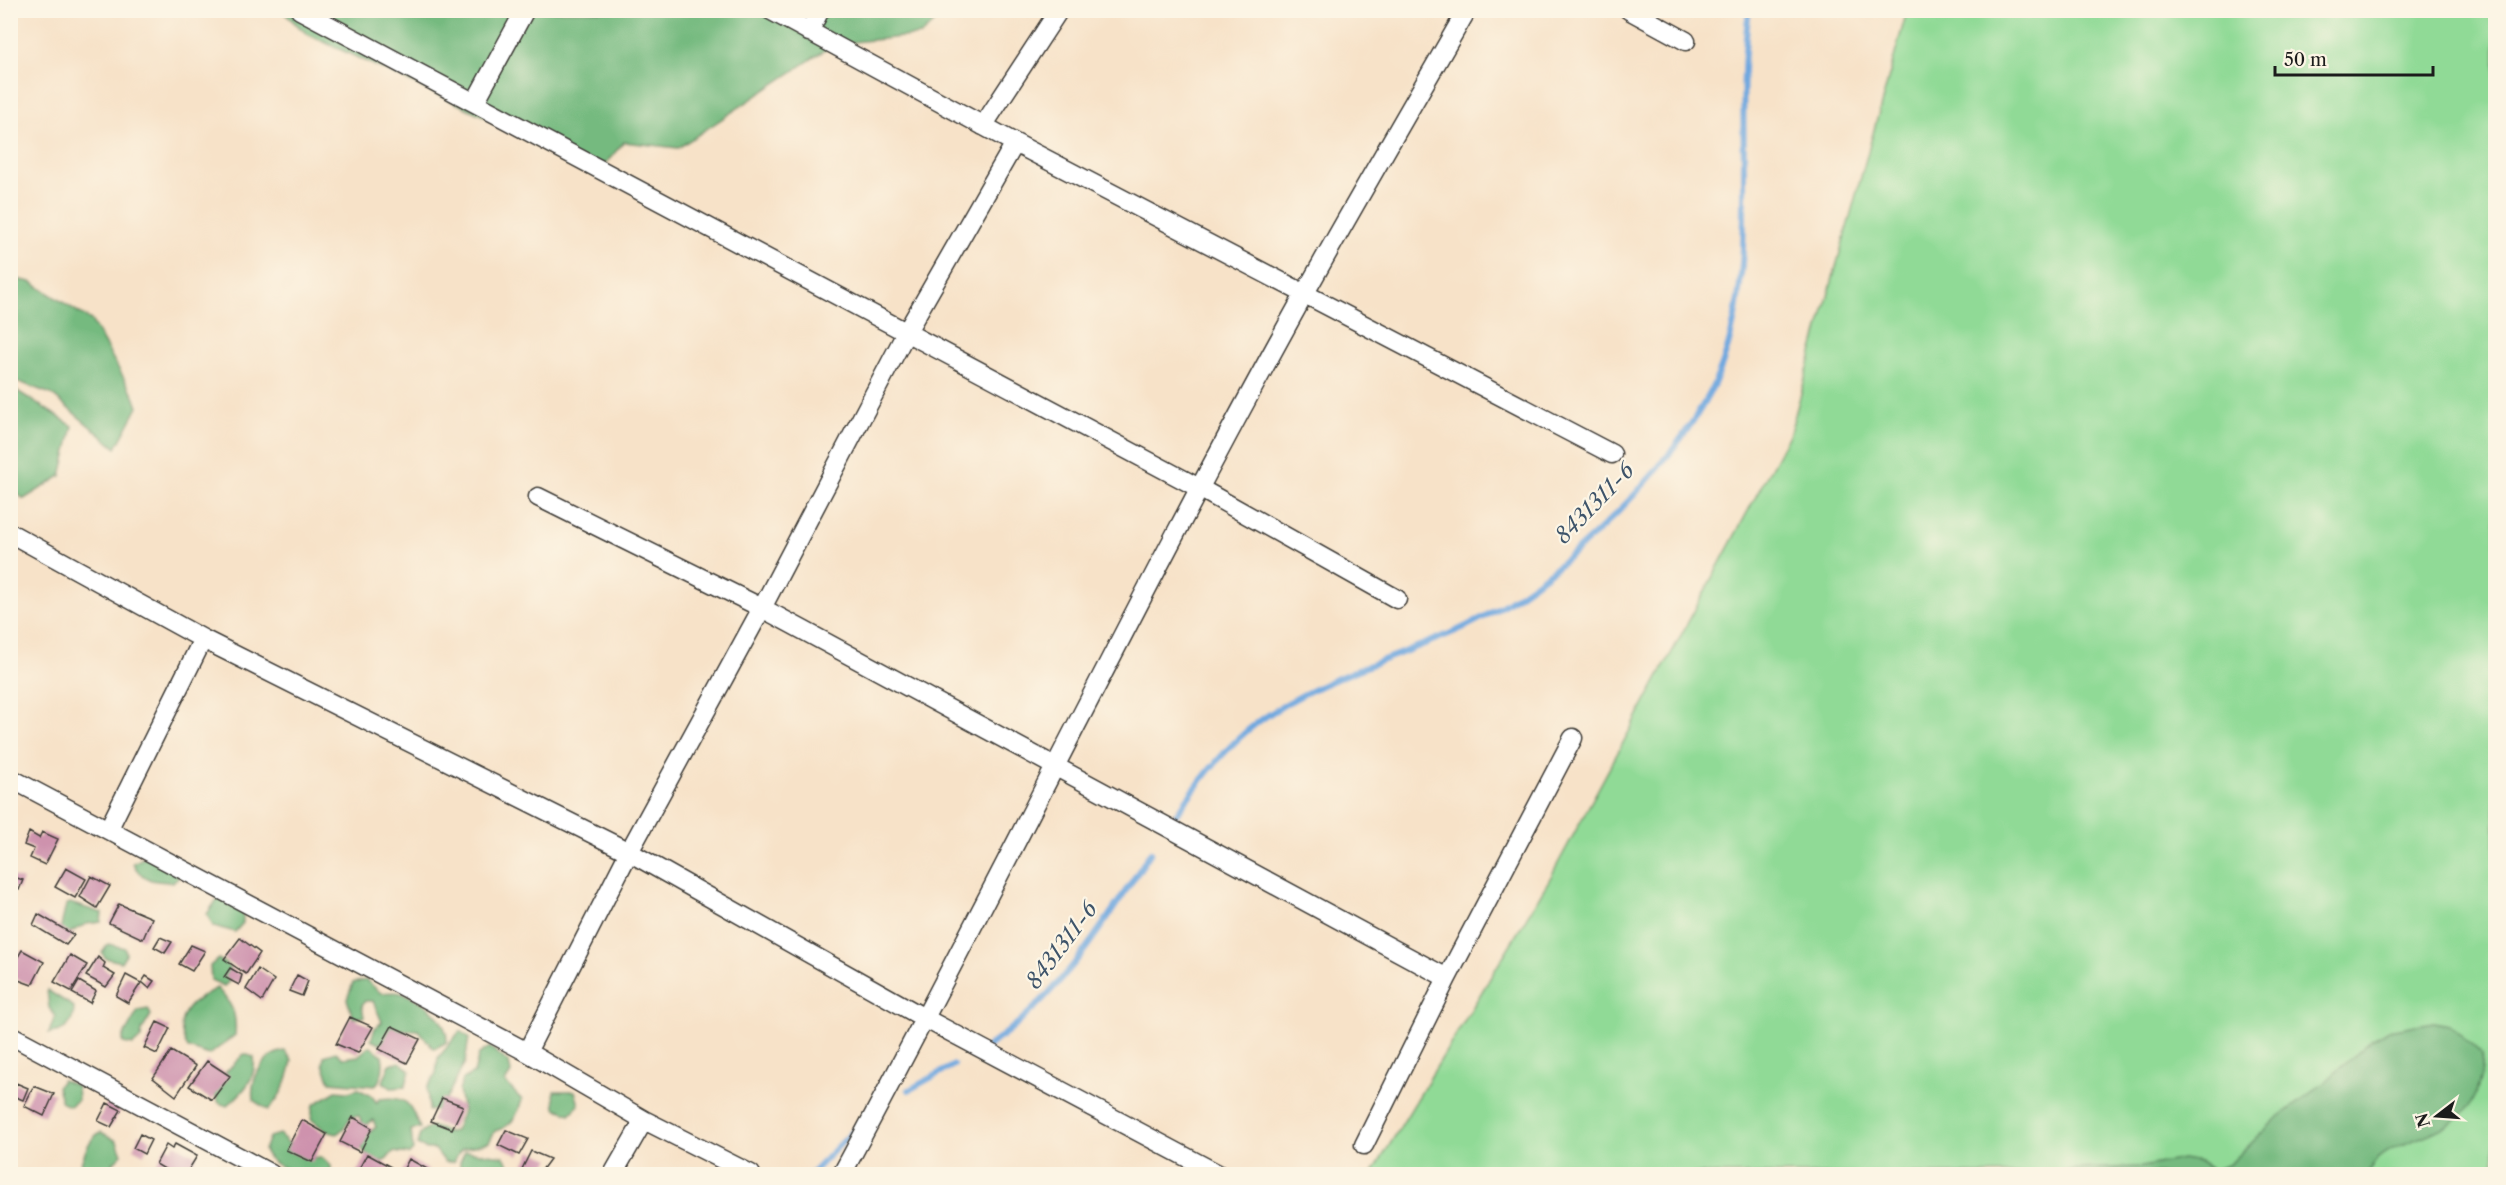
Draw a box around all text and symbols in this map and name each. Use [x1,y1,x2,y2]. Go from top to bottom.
scale bar [2275,39,2432,77]
text: 50 m [2284,49,2327,71]
water label: 8431311-6 [1549,457,1640,550]
water label: 8431311-6 [1020,896,1103,995]
north arrow [2407,1086,2467,1146]
text: N [2411,1111,2434,1130]

